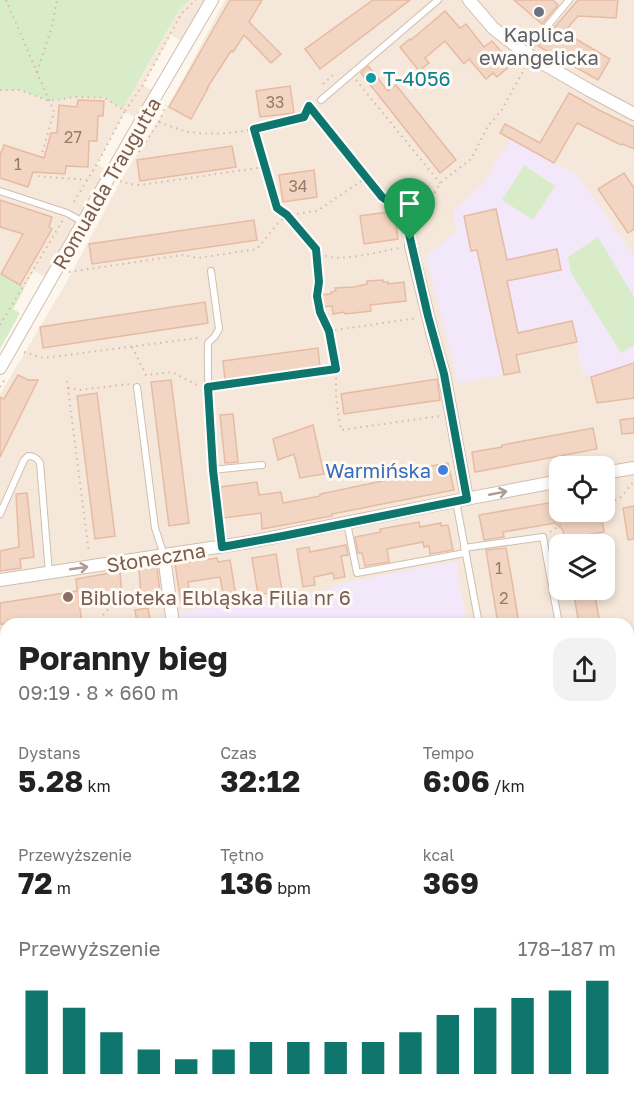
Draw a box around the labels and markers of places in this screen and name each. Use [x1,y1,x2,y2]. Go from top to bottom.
marker: Kaplica ewangelicka [532,5,546,19]
place label: Kaplica ewangelicka [479,22,599,69]
place label: T-4056 [383,66,451,90]
marker: T-4056 [364,71,378,85]
pin [384,178,435,240]
place label: Warmińska [325,458,431,482]
marker: Warmińska [436,463,450,477]
place label: Biblioteka Elbląska Filia nr 6 [80,585,351,609]
marker: Biblioteka Elbląska Filia nr 6 [61,590,75,604]

